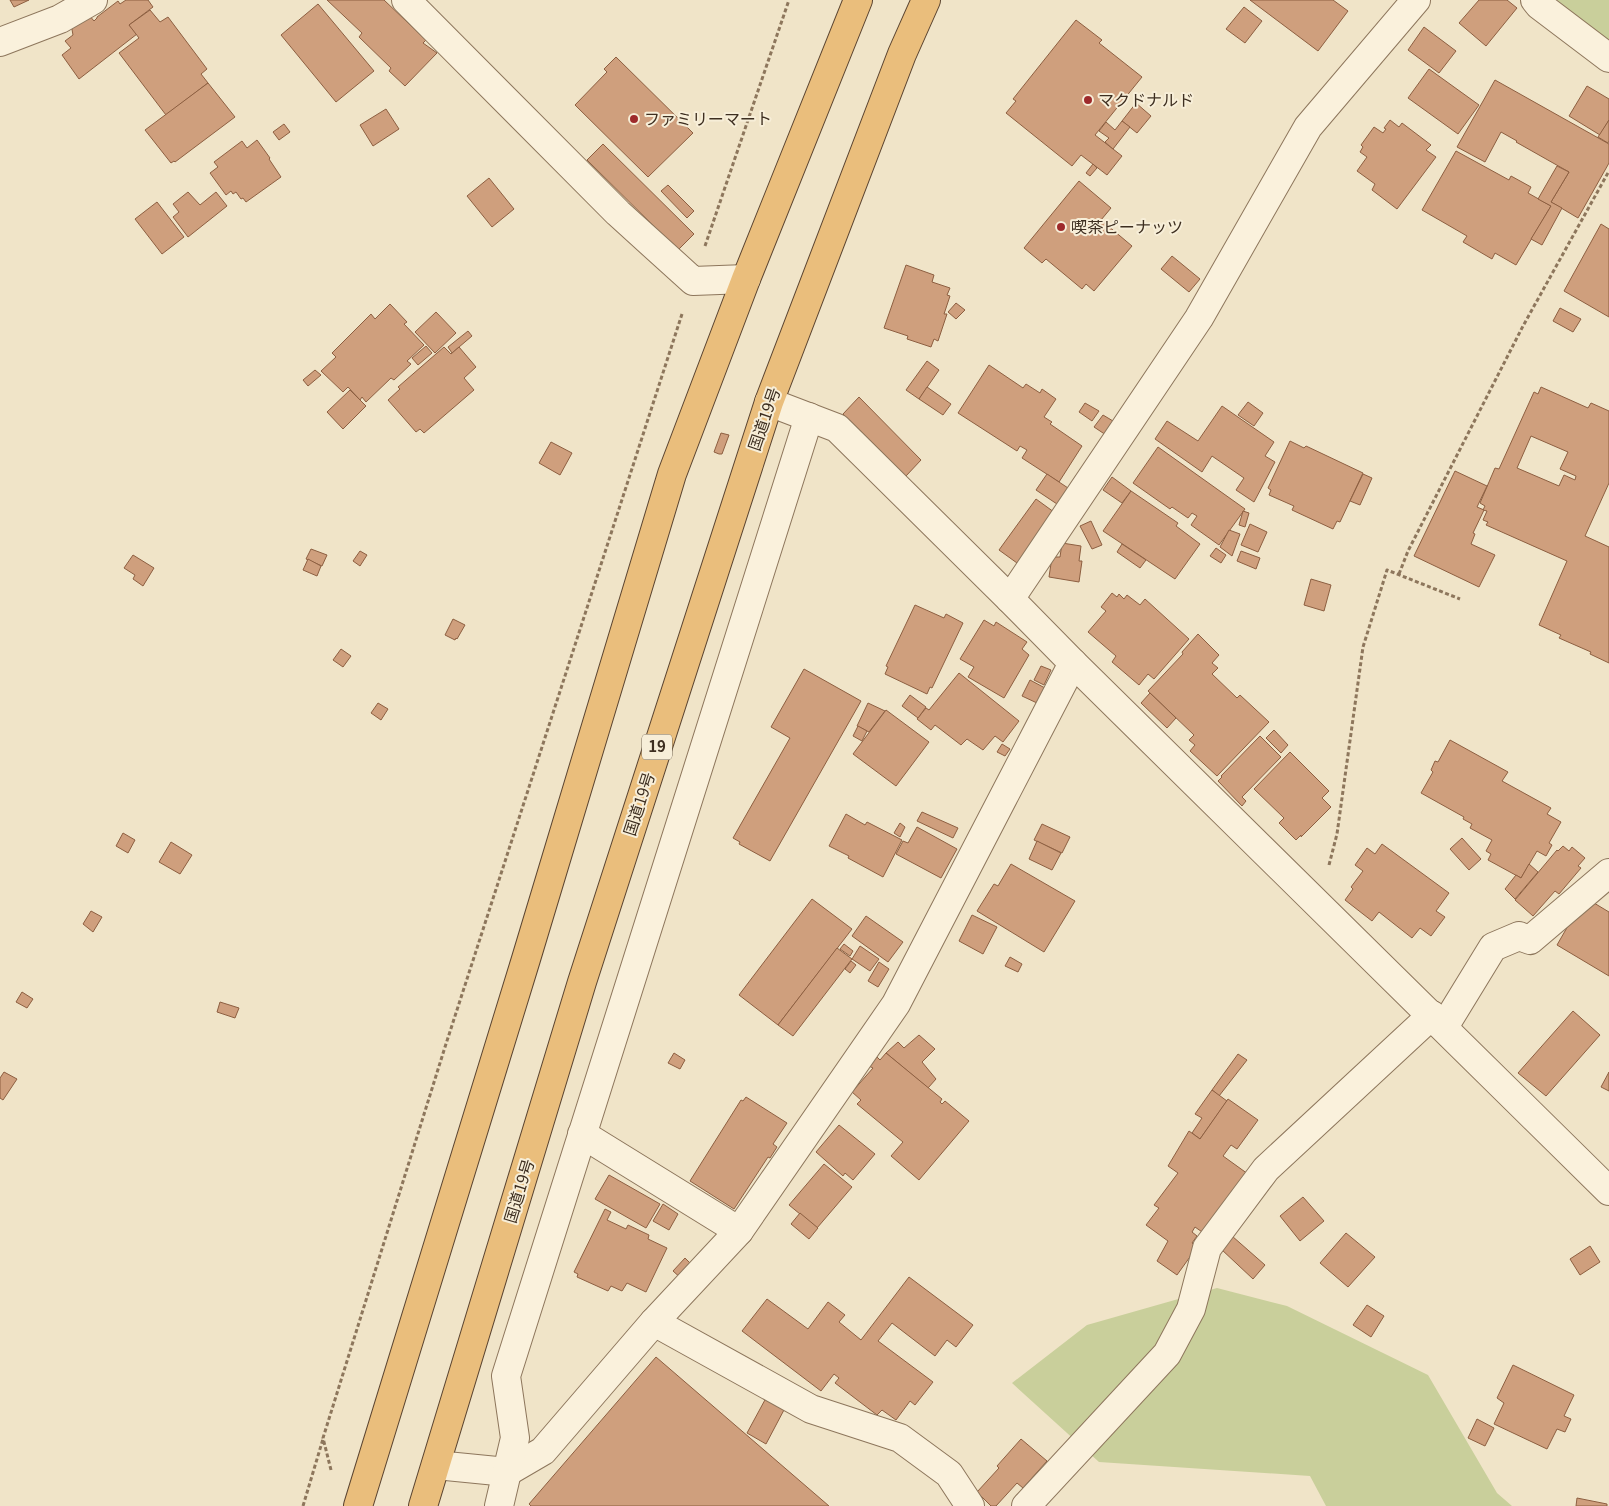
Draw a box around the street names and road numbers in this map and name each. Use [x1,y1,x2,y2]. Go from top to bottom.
street label: 国道19号 [741,384,785,454]
road number: 19 [642,734,672,760]
street label: 国道19号 [616,769,660,839]
street label: 国道19号 [497,1156,539,1226]

